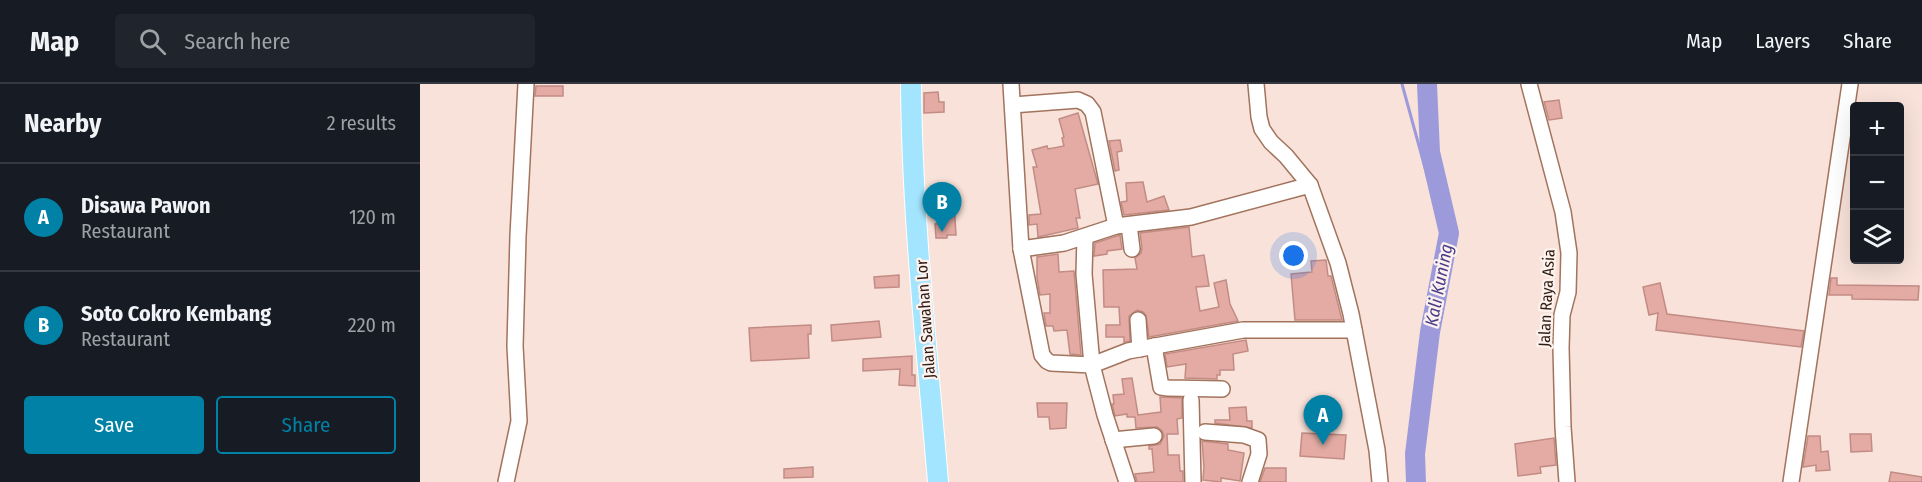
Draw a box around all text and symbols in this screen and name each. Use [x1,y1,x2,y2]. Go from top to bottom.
search box [115,14,535,68]
text: Map [30,25,79,58]
icon: search [136,25,169,58]
text: Search here [184,28,290,55]
text: Map [1686,28,1722,54]
text: Layers [1755,28,1810,54]
text: Share [1843,28,1892,54]
map controls [1850,102,1904,264]
button: + [1850,102,1904,156]
text: Nearby [24,108,101,139]
text: 2 results [327,111,396,135]
button: − [1850,156,1904,210]
pin: B [922,182,962,232]
text: Disawa Pawon [81,192,211,219]
text: A [38,205,49,229]
text: 120 m [349,205,396,229]
button: layers [1850,210,1904,264]
text: Restaurant [81,219,170,243]
your location [1279,241,1308,270]
water label: Kali Kuning [1420,242,1458,328]
street label: Jalan Raya Asia [1534,248,1559,347]
street label: Jalan Sawahan Lor [912,258,939,379]
text: Soto Cokro Kembang [81,300,271,327]
text: B [38,313,49,337]
text: 220 m [348,313,396,337]
text: Restaurant [81,327,170,351]
button: Save [24,396,204,454]
button: Share [216,396,396,454]
pin: A [1304,396,1342,445]

